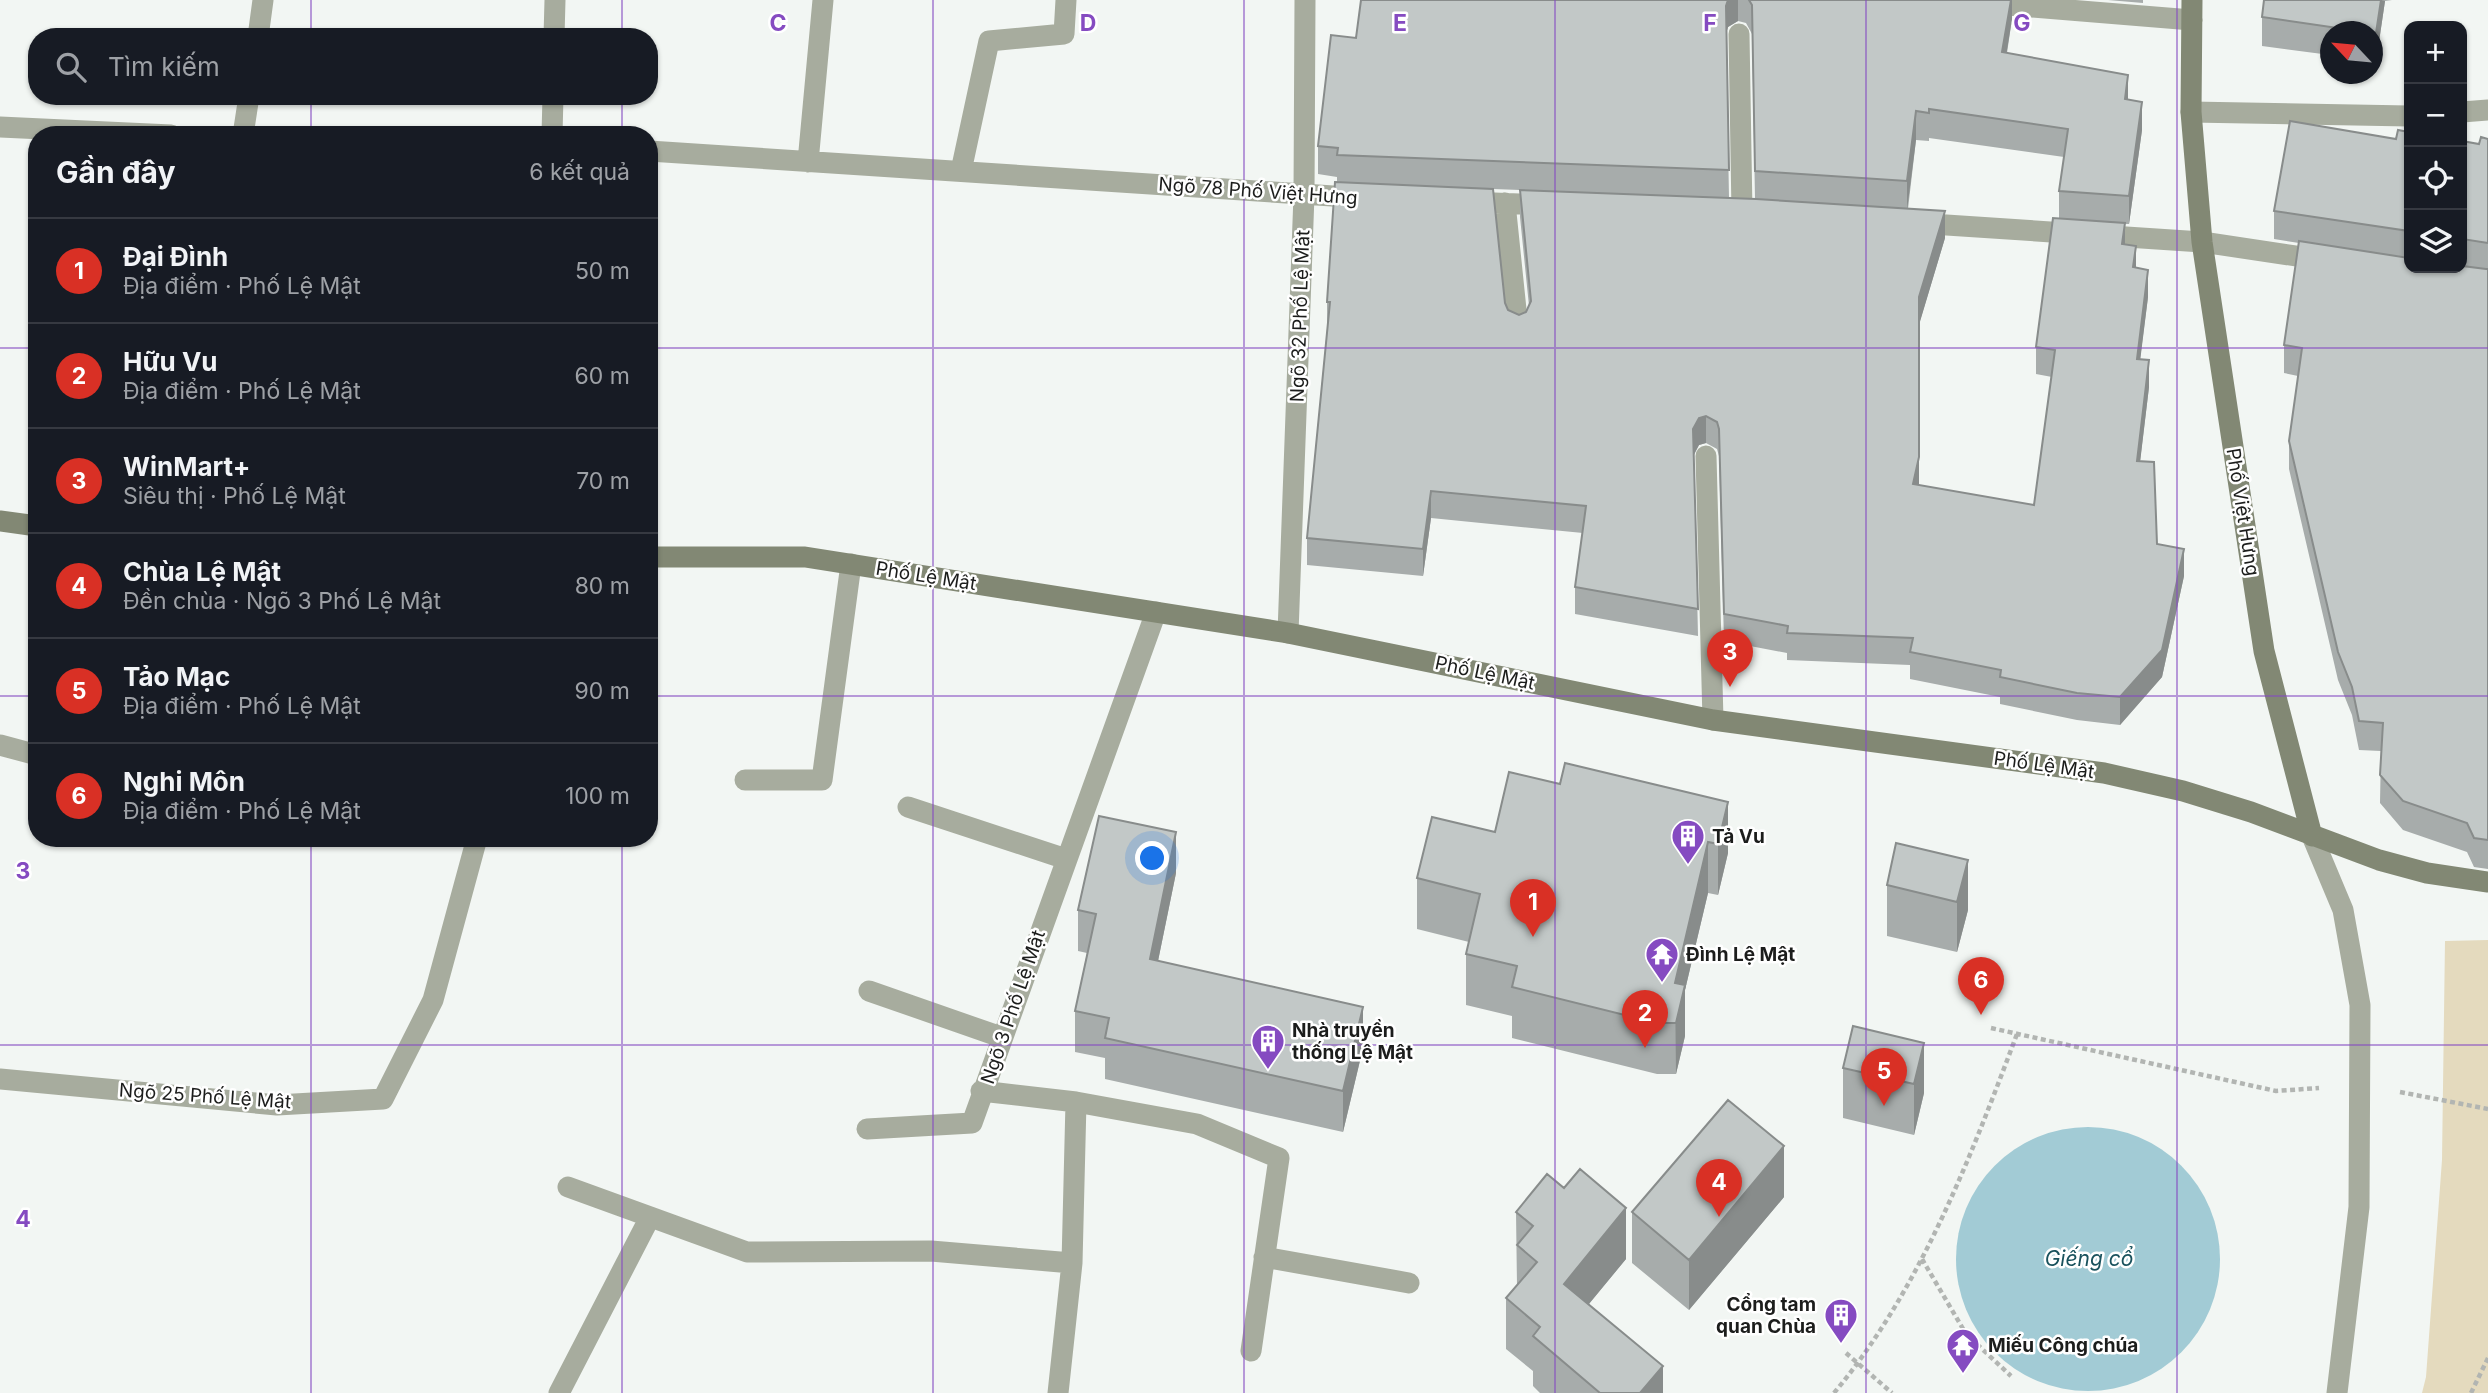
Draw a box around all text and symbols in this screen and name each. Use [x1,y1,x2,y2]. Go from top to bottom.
text: C [769,9,787,37]
text: D [1080,9,1096,37]
text: E [1393,9,1407,37]
text: F [1703,9,1717,37]
text: G [2013,9,2031,37]
north arrow [2320,21,2383,84]
map controls [2404,21,2467,273]
button: + [2404,21,2467,84]
search box [28,28,658,105]
icon: search [52,48,90,86]
text: Tìm kiếm [108,51,220,82]
button: − [2404,84,2467,147]
button: locate [2404,147,2467,210]
text: Gần đây [56,154,176,190]
text: 6 kết quả [529,158,630,186]
street label: Ngõ 78 Phố Việt Hưng [1158,173,1358,209]
button: layers [2404,210,2467,273]
street label: Ngõ 32 Phố Lệ Mật [1285,229,1315,403]
text: Đại Đình [123,241,228,272]
text: 1 [74,257,84,285]
text: 50 m [575,257,630,285]
text: Địa điểm · Phố Lệ Mật [123,272,361,300]
text: Hữu Vu [123,346,218,377]
text: 2 [72,362,86,390]
text: 60 m [575,362,630,390]
text: Địa điểm · Phố Lệ Mật [123,377,361,405]
street label: Phố Việt Hưng [2222,446,2264,578]
text: WinMart+ [123,451,250,482]
text: 3 [72,467,86,495]
text: 70 m [576,467,630,495]
text: Siêu thị · Phố Lệ Mật [123,482,346,510]
text: Chùa Lệ Mật [123,556,281,587]
street label: Phố Lệ Mật [874,557,978,595]
text: 4 [71,572,87,600]
text: 80 m [575,572,630,600]
text: Đền chùa · Ngõ 3 Phố Lệ Mật [123,587,441,615]
pin: 3 [1707,629,1753,687]
street label: Phố Lệ Mật [1433,651,1537,695]
text: Tảo Mạc [123,661,230,692]
text: 5 [72,677,86,705]
text: 90 m [575,677,630,705]
text: Địa điểm · Phố Lệ Mật [123,692,361,720]
street label: Phố Lệ Mật [1992,747,2096,783]
text: Nghi Môn [123,766,245,797]
text: 6 [72,782,86,810]
text: 100 m [565,782,630,810]
text: Địa điểm · Phố Lệ Mật [123,797,361,825]
building icon: Tả Vu [1669,817,1707,866]
place label: Tả Vu [1712,825,1765,848]
your location [1135,841,1169,875]
text: 3 [16,857,30,885]
pin: 1 [1510,879,1556,937]
street label: Ngõ 3 Phố Lệ Mật [976,927,1050,1087]
temple icon: Đình Lệ Mật [1643,935,1681,984]
place label: Đình Lệ Mật [1686,943,1795,966]
pin: 6 [1958,957,2004,1015]
pin: 2 [1622,990,1668,1048]
place label: Nhà truyền thống Lệ Mật [1292,1019,1413,1064]
building icon: Nhà truyền thống Lệ Mật [1249,1022,1287,1071]
pin: 5 [1861,1048,1907,1106]
street label: Ngõ 25 Phố Lệ Mật [118,1079,292,1113]
pin: 4 [1696,1159,1742,1217]
text: 4 [15,1205,31,1233]
water label: Giếng cổ [2045,1246,2134,1271]
place label: Cổng tam quan Chùa [1716,1293,1816,1338]
building icon: Cổng tam quan Chùa [1822,1296,1860,1345]
temple icon: Miếu Công chúa [1944,1326,1982,1375]
place label: Miếu Công chúa [1988,1334,2138,1357]

